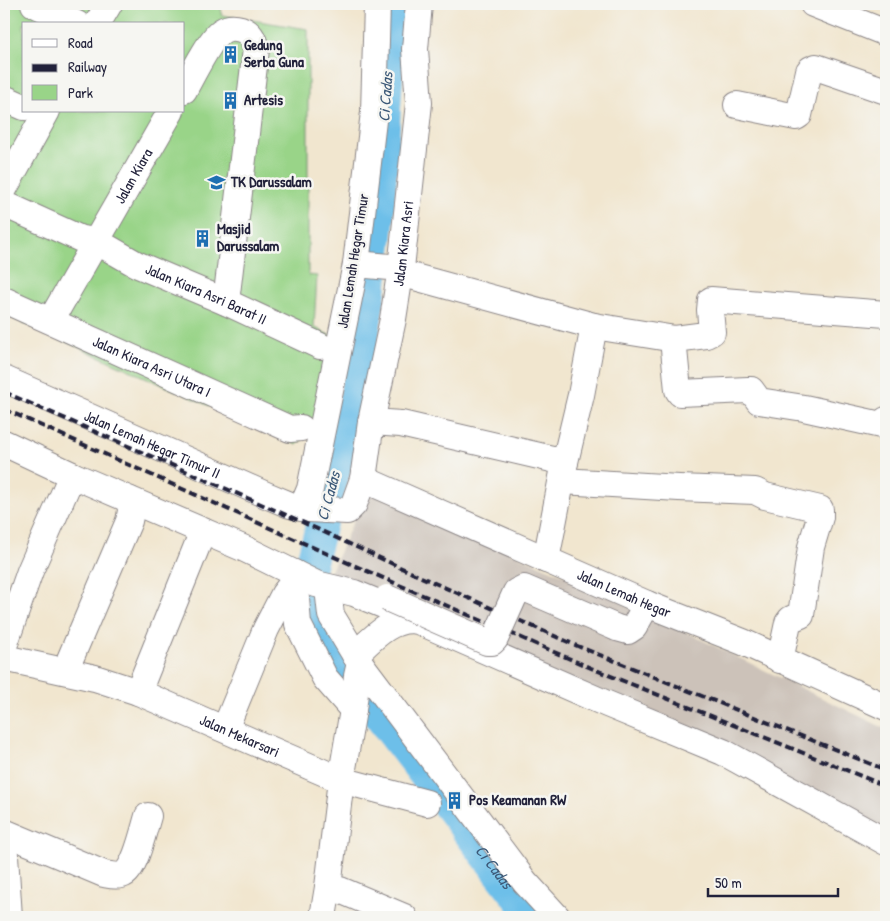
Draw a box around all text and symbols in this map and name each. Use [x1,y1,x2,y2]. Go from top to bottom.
legend [22,22,185,112]
text: Road [68,32,93,53]
place label: Gedung Serba Guna [244,34,304,72]
building icon: Gedung Serba Guna [220,44,240,64]
text: Railway [68,56,107,77]
water label: Ci Cadas [372,70,398,123]
text: Park [68,82,93,103]
place label: Artesis [244,89,283,110]
building icon: Artesis [220,90,240,110]
street label: Jalan Kiara [109,144,157,207]
place label: TK Darussalam [230,171,312,192]
school or university icon: TK Darussalam [207,172,227,192]
street label: Jalan Lemah Hegar Timur [331,192,374,330]
street label: Jalan Kiara Asri [387,200,418,288]
place label: Masjid Darussalam [217,218,279,256]
building icon: Masjid Darussalam [193,228,213,248]
street label: Jalan Kiara Asri Barat II [142,258,270,330]
street label: Jalan Kiara Asri Utara I [89,330,214,402]
street label: Jalan Lemah Hegar Timur II [81,405,224,483]
water label: Ci Cadas [311,467,346,523]
street label: Jalan Lemah Hegar [574,564,674,623]
street label: Jalan Mekarsari [196,709,283,762]
place label: Pos Keamanan RW [469,789,567,810]
building icon: Pos Keamanan RW [445,790,465,810]
water label: Ci Cadas [470,840,519,895]
scale bar [708,866,838,898]
text: 50 m [715,872,742,893]

